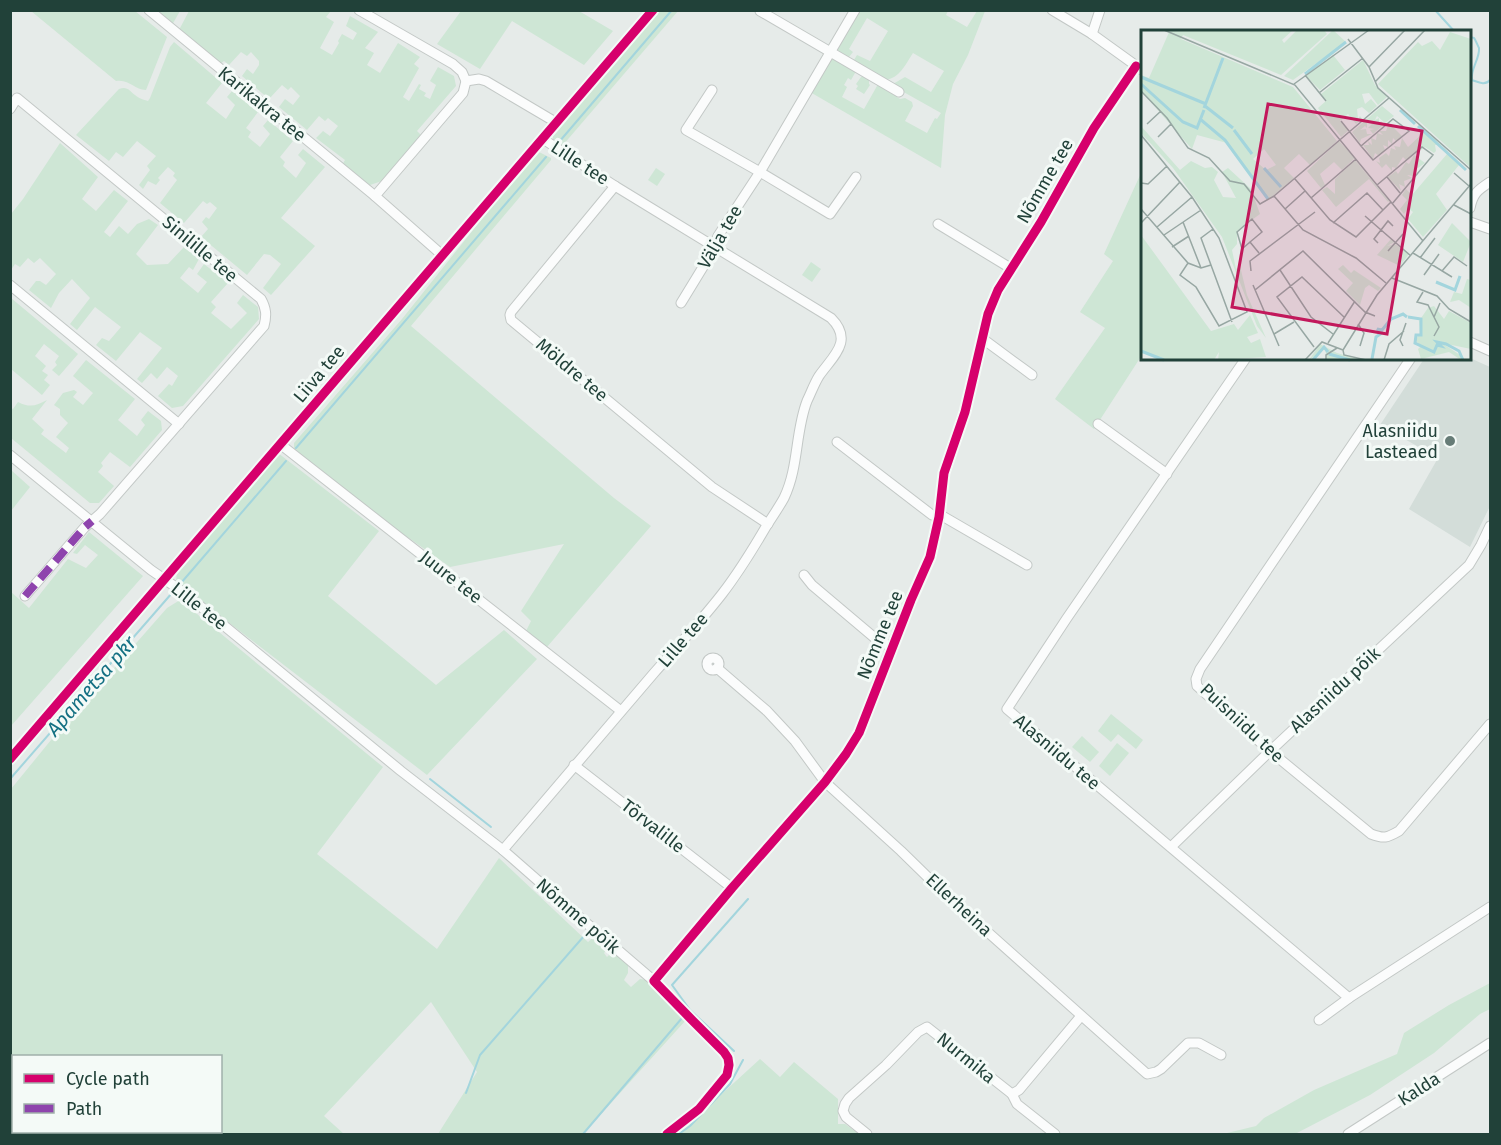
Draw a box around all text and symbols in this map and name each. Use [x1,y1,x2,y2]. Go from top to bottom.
inset map [1141,30,1471,360]
street label: Karikakra tee [214,62,310,146]
street label: Nõmme tee [1012,135,1078,227]
street label: Lille tee [547,136,613,190]
street label: Välja tee [693,201,747,273]
street label: Sinilille tee [158,211,242,287]
street label: Möldre tee [531,334,613,406]
street label: Liiva tee [289,341,349,407]
place label: Alasniidu Lasteaed [1363,420,1438,463]
marker: Alasniidu Lasteaed [1443,434,1457,448]
street label: Juure tee [415,546,487,608]
street label: Lille tee [167,577,231,635]
street label: Nõmme tee [852,587,908,683]
street label: Lille tee [653,608,713,672]
water label: Apametsa pkr [40,630,142,742]
street label: Alasniidu põik [1285,642,1385,738]
street label: Puisniidu tee [1196,679,1288,767]
street label: Alasniidu tee [1009,709,1105,795]
street label: Tõrvalille [617,794,689,858]
street label: Ellerheina [921,869,997,941]
street label: Nõmme põik [532,874,625,959]
street label: Nurmika [932,1028,1000,1088]
legend [12,1055,222,1133]
street label: Kalda [1394,1067,1444,1111]
text: Cycle path [66,1068,150,1090]
text: Path [66,1098,102,1120]

